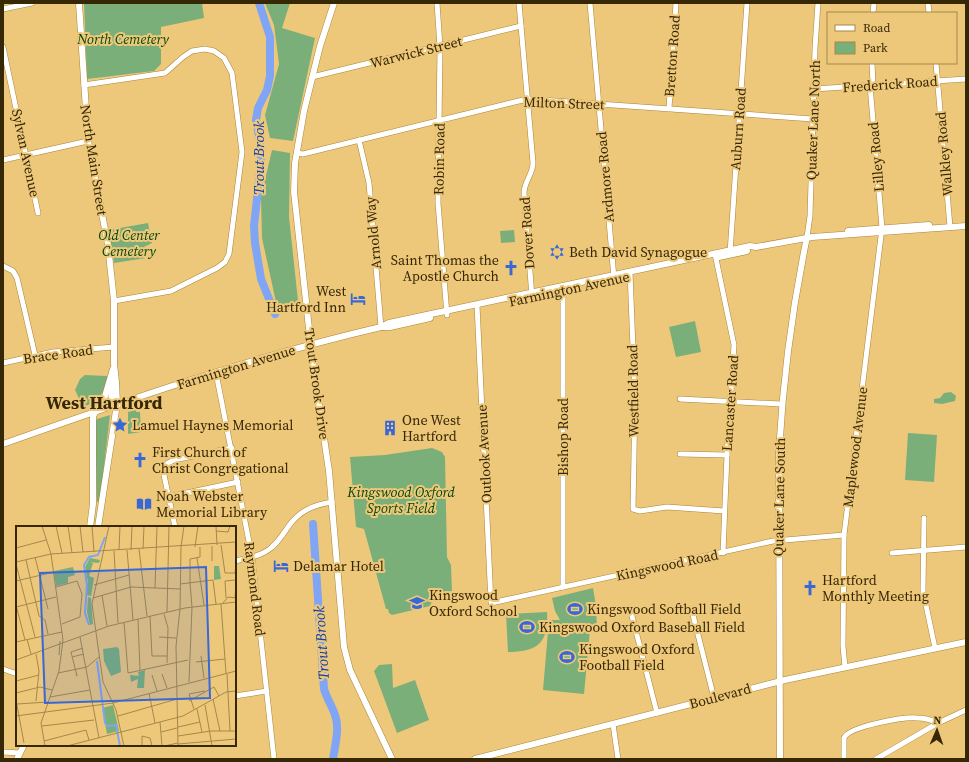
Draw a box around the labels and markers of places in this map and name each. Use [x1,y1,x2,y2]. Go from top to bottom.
place label: Beth David Synagogue [569,242,707,262]
synagogue icon: Beth David Synagogue [548,243,566,261]
place label: Saint Thomas the Apostle Church [391,250,499,286]
church icon: Saint Thomas the Apostle Church [502,259,520,277]
place label: West Hartford Inn [266,281,347,317]
hotel icon: West Hartford Inn [349,290,367,308]
place label: One West Hartford [402,410,461,446]
place label: Lamuel Haynes Memorial [132,415,293,435]
place icon: Lamuel Haynes Memorial [111,416,129,434]
building icon: One West Hartford [381,419,399,437]
place label: First Church of Christ Congregational [152,442,289,478]
church icon: First Church of Christ Congregational [131,451,149,469]
place label: Noah Webster Memorial Library [156,486,268,522]
library icon: Noah Webster Memorial Library [135,495,153,513]
place label: Delamar Hotel [293,556,384,576]
hotel icon: Delamar Hotel [272,557,290,575]
place label: Hartford Monthly Meeting [822,570,929,606]
church icon: Hartford Monthly Meeting [801,579,819,597]
place label: Kingswood Oxford School [429,585,517,621]
school or university icon: Kingswood Oxford School [408,594,426,612]
place label: Kingswood Softball Field [587,599,741,619]
sports icon: Kingswood Softball Field [566,600,584,618]
place label: Kingswood Oxford Baseball Field [539,617,745,637]
sports icon: Kingswood Oxford Baseball Field [518,618,536,636]
place label: Kingswood Oxford Football Field [579,639,695,675]
sports icon: Kingswood Oxford Football Field [558,648,576,666]

